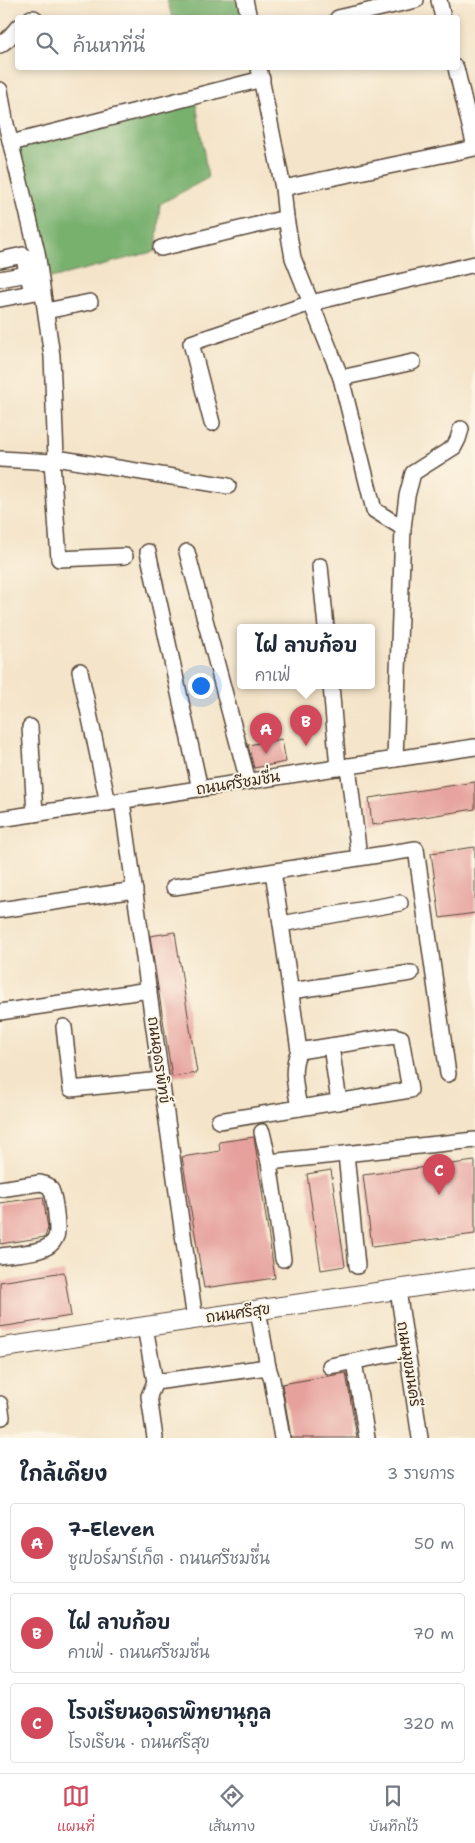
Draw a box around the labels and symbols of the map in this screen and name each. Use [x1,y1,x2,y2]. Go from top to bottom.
your location [188,673,214,699]
pin: B [290,705,322,746]
pin: A [250,713,282,754]
street label: ถนนศรีชมชื่น [194,763,281,800]
street label: ถนนอุดรพิทข์ [142,1015,175,1105]
pin: C [423,1154,455,1195]
street label: ถนนศรีสุข [204,1299,272,1328]
street label: ถนนมุขมนครี [391,1320,426,1409]

